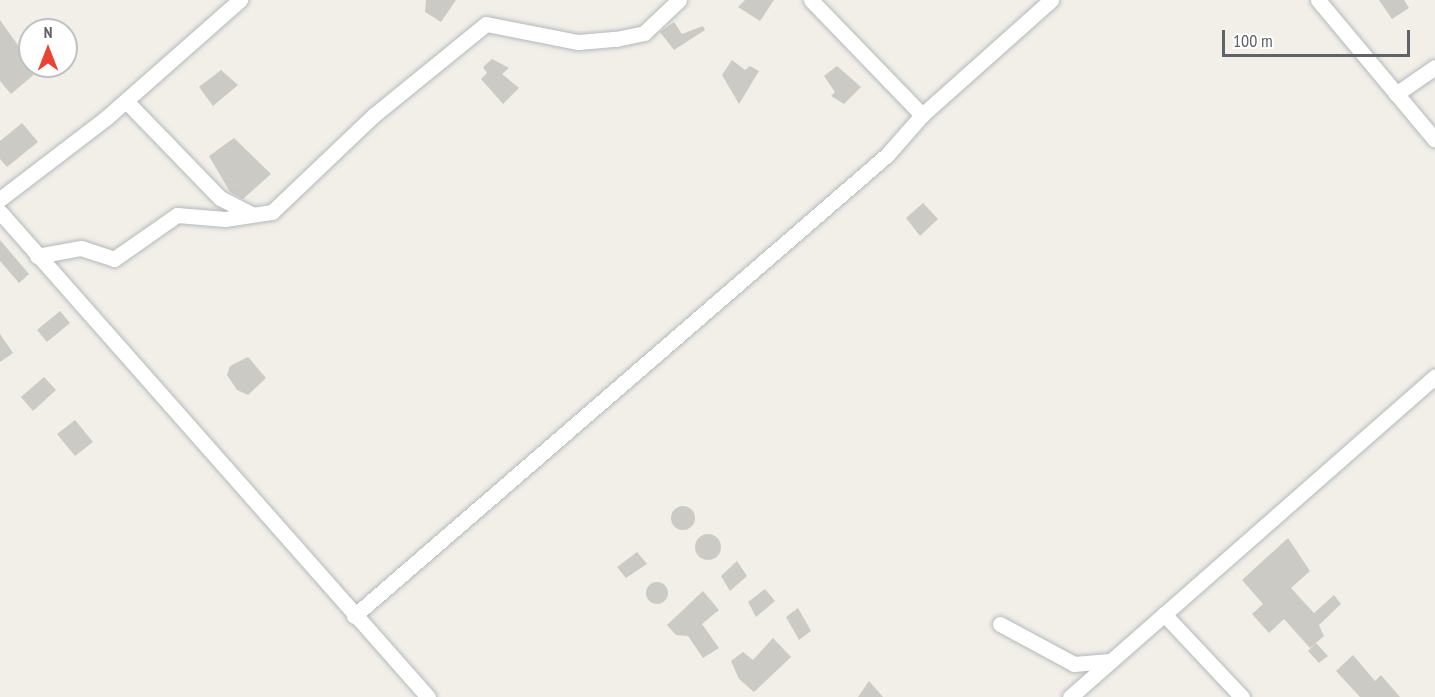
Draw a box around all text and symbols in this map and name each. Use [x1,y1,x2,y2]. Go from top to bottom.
north arrow [18,18,78,78]
scale bar [1225,18,1412,56]
text: N [44,22,52,42]
text: 100 m [1233,29,1273,52]

